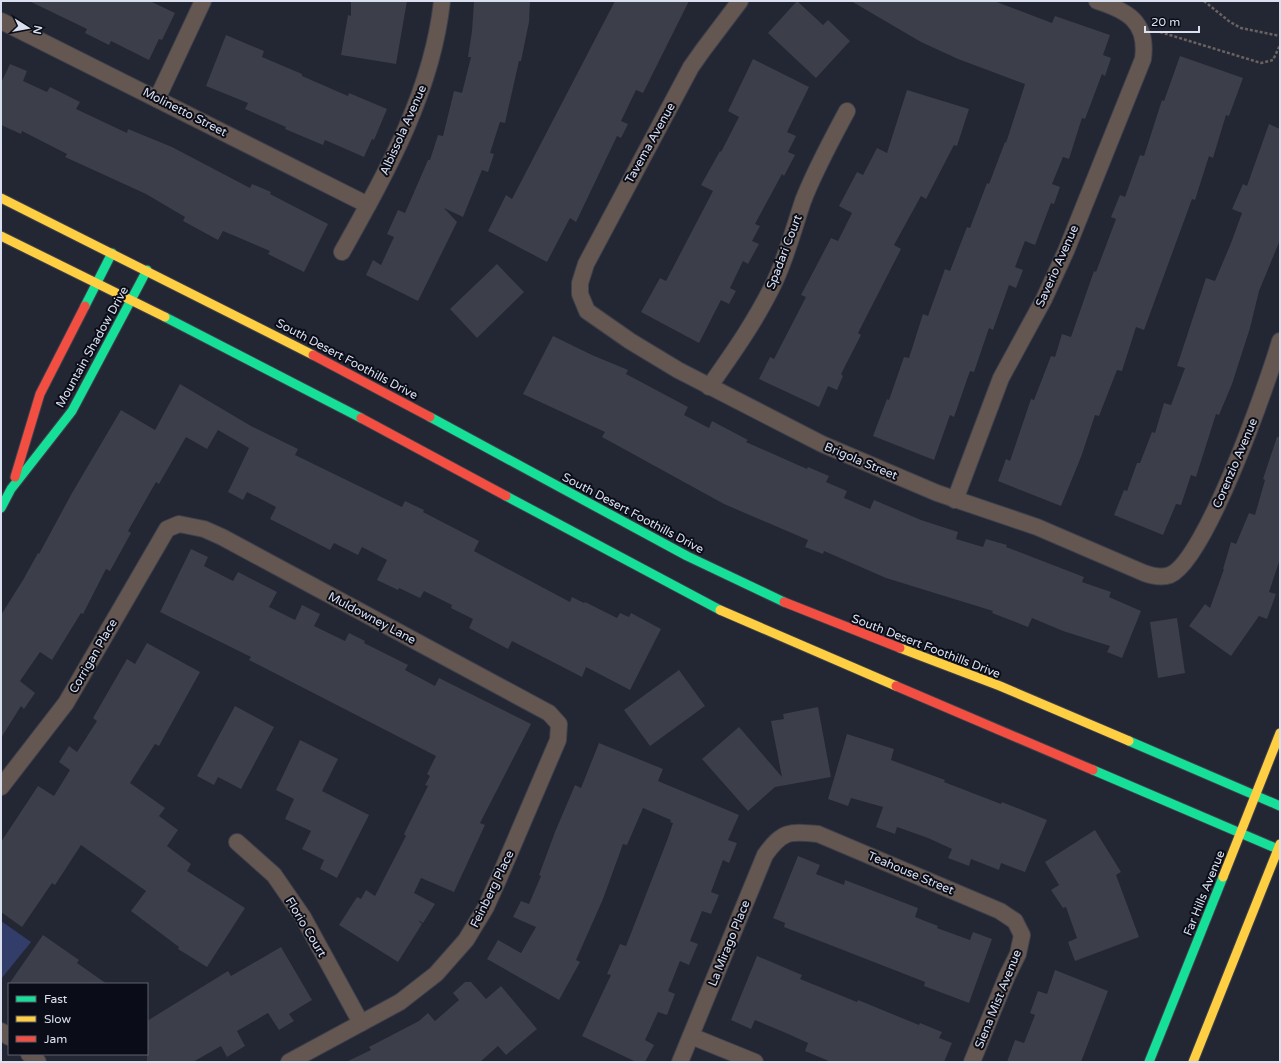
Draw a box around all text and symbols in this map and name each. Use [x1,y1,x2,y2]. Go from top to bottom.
north arrow [8,8,48,48]
scale bar [1145,8,1199,34]
text: 20 m [1151,15,1180,29]
text: N [30,24,45,35]
street label: Albissola Avenue [377,83,429,177]
street label: Molinetto Street [141,85,230,139]
street label: Tavema Avenue [622,100,678,186]
street label: Spadari Court [763,212,805,291]
street label: Saverio Avenue [1033,223,1081,309]
street label: Mountain Shadow Drive [53,284,131,410]
street label: South Desert Foothills Drive [274,316,420,402]
street label: Corenzio Avenue [1210,416,1260,510]
street label: Brigola Street [822,439,900,483]
street label: South Desert Foothills Drive [560,470,706,556]
street label: Muldowney Lane [326,589,418,647]
street label: South Desert Foothills Drive [850,611,1002,681]
street label: Corrigan Place [66,616,120,696]
street label: Feinberg Place [467,848,517,930]
street label: Far Hills Avenue [1181,848,1228,938]
street label: Teahouse Street [866,849,956,898]
street label: Florio Court [283,894,330,960]
street label: La Mirago Place [705,898,753,988]
street label: Siena Mist Avenue [972,947,1024,1050]
legend [8,983,148,1055]
text: Fast [44,992,68,1006]
text: Slow [44,1012,71,1026]
text: Jam [44,1032,67,1046]

